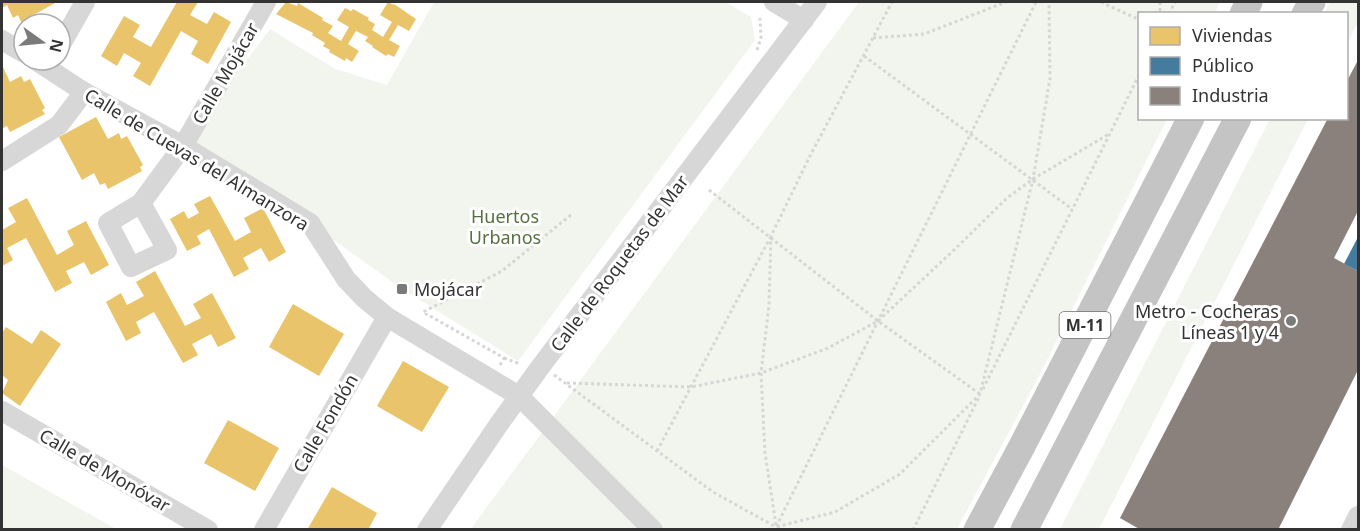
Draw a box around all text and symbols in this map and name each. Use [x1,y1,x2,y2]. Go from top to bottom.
north arrow [12,12,72,72]
legend [1138,12,1348,120]
street label: Calle Mojácar [186,17,264,128]
text: Viviendas [1192,23,1272,47]
text: N [44,37,69,55]
text: Público [1192,53,1254,77]
street label: Calle de Cuevas del Almanzora [80,82,314,236]
text: Industria [1192,83,1269,107]
street label: Calle de Roquetas de Mar [545,169,694,356]
park label: Huertos Urbanos [469,204,541,249]
place label: Mojácar [414,277,483,301]
marker: Mojácar [395,282,409,296]
place label: Metro - Cocheras Líneas 1 y 4 [1135,299,1279,344]
road number: M-11 [1060,312,1110,338]
marker: Metro - Cocheras Líneas 1 y 4 [1284,314,1298,328]
street label: Calle Fondón [287,369,363,477]
street label: Calle de Monóvar [35,423,175,517]

